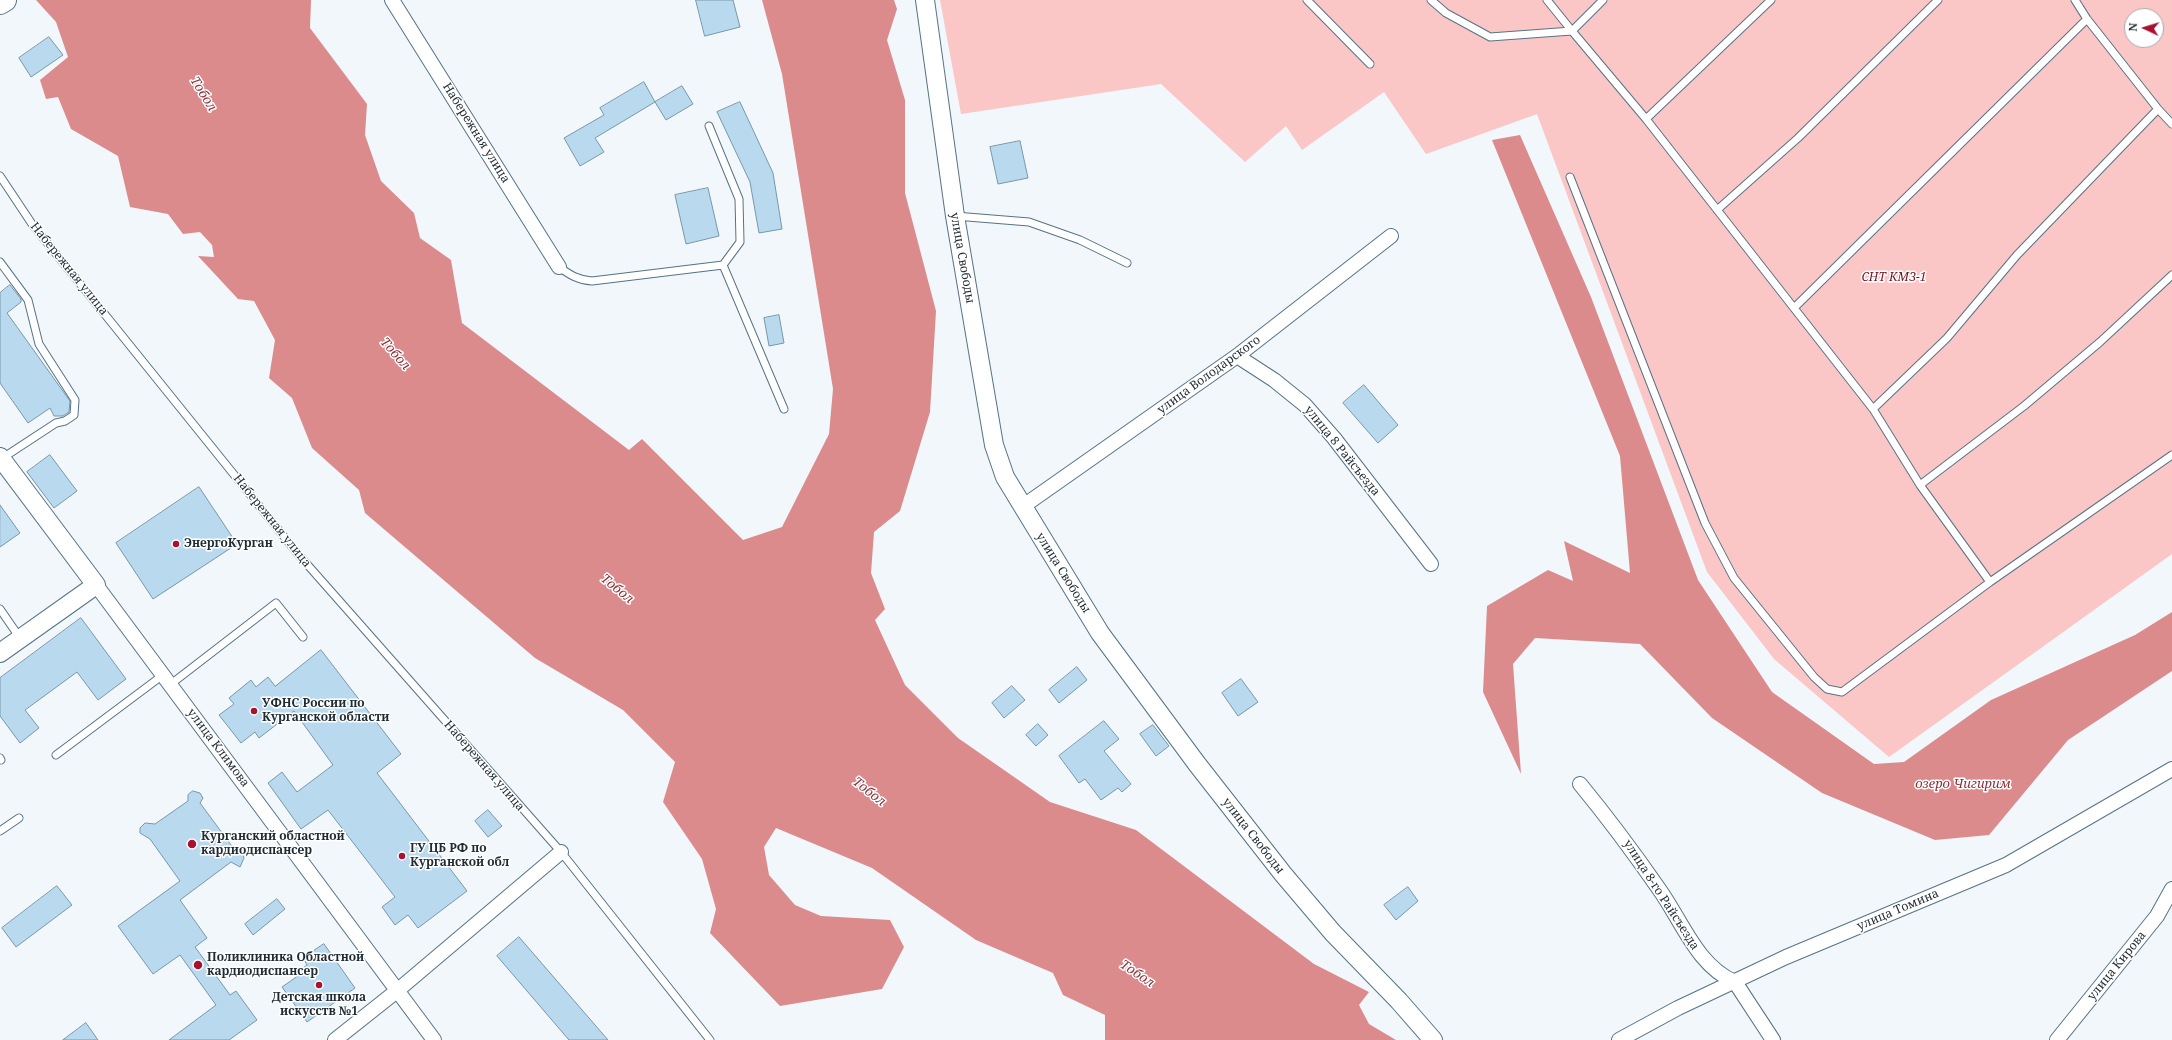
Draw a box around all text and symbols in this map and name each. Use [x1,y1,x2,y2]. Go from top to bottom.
north arrow [2124,8,2164,48]
text: N [2125,22,2140,32]
water label: Тобол [186,74,220,114]
street label: Набережная улица [439,80,513,186]
street label: улица Свободы [947,211,977,305]
street label: Набережная улица [27,220,111,318]
park label: СНТ КМЗ-1 [1862,271,1926,285]
street label: улица Володарского [1155,333,1263,417]
water label: Тобол [377,335,413,373]
street label: улица 8 Райсъезда [1301,403,1383,499]
street label: Набережная улица [230,472,314,570]
street label: улица Свободы [1032,530,1094,616]
place label: ЭнергоКурган [184,537,273,551]
marker: ЭнергоКурган [171,539,181,549]
water label: Тобол [597,571,637,607]
place label: УФНС России по Курганской области [262,697,390,725]
street label: улица Климова [184,706,252,790]
marker: УФНС России по Курганской области [249,706,259,716]
street label: Набережная улица [441,718,527,814]
water label: Тобол [849,774,889,810]
water label: озеро Чигирим [1915,776,2011,792]
street label: улица Свободы [1219,795,1287,877]
place label: Курганский областной кардиодиспансер [201,830,345,858]
street label: улица 8-го Райсъезда [1620,837,1702,953]
marker: Курганский областной кардиодиспансер [186,838,198,850]
place label: ГУ ЦБ РФ по Курганской обл [410,842,509,870]
marker: ГУ ЦБ РФ по Курганской обл [397,851,407,861]
street label: улица Томина [1855,886,1941,934]
street label: улица Кирова [2085,929,2149,1003]
place label: Поликлиника Областной кардиодиспансер [207,951,364,979]
water label: Тобол [1117,957,1157,991]
marker: Поликлиника Областной кардиодиспансер [192,959,204,971]
marker: Детская школа искусств №1 [314,980,324,990]
place label: Детская школа искусств №1 [272,991,366,1019]

